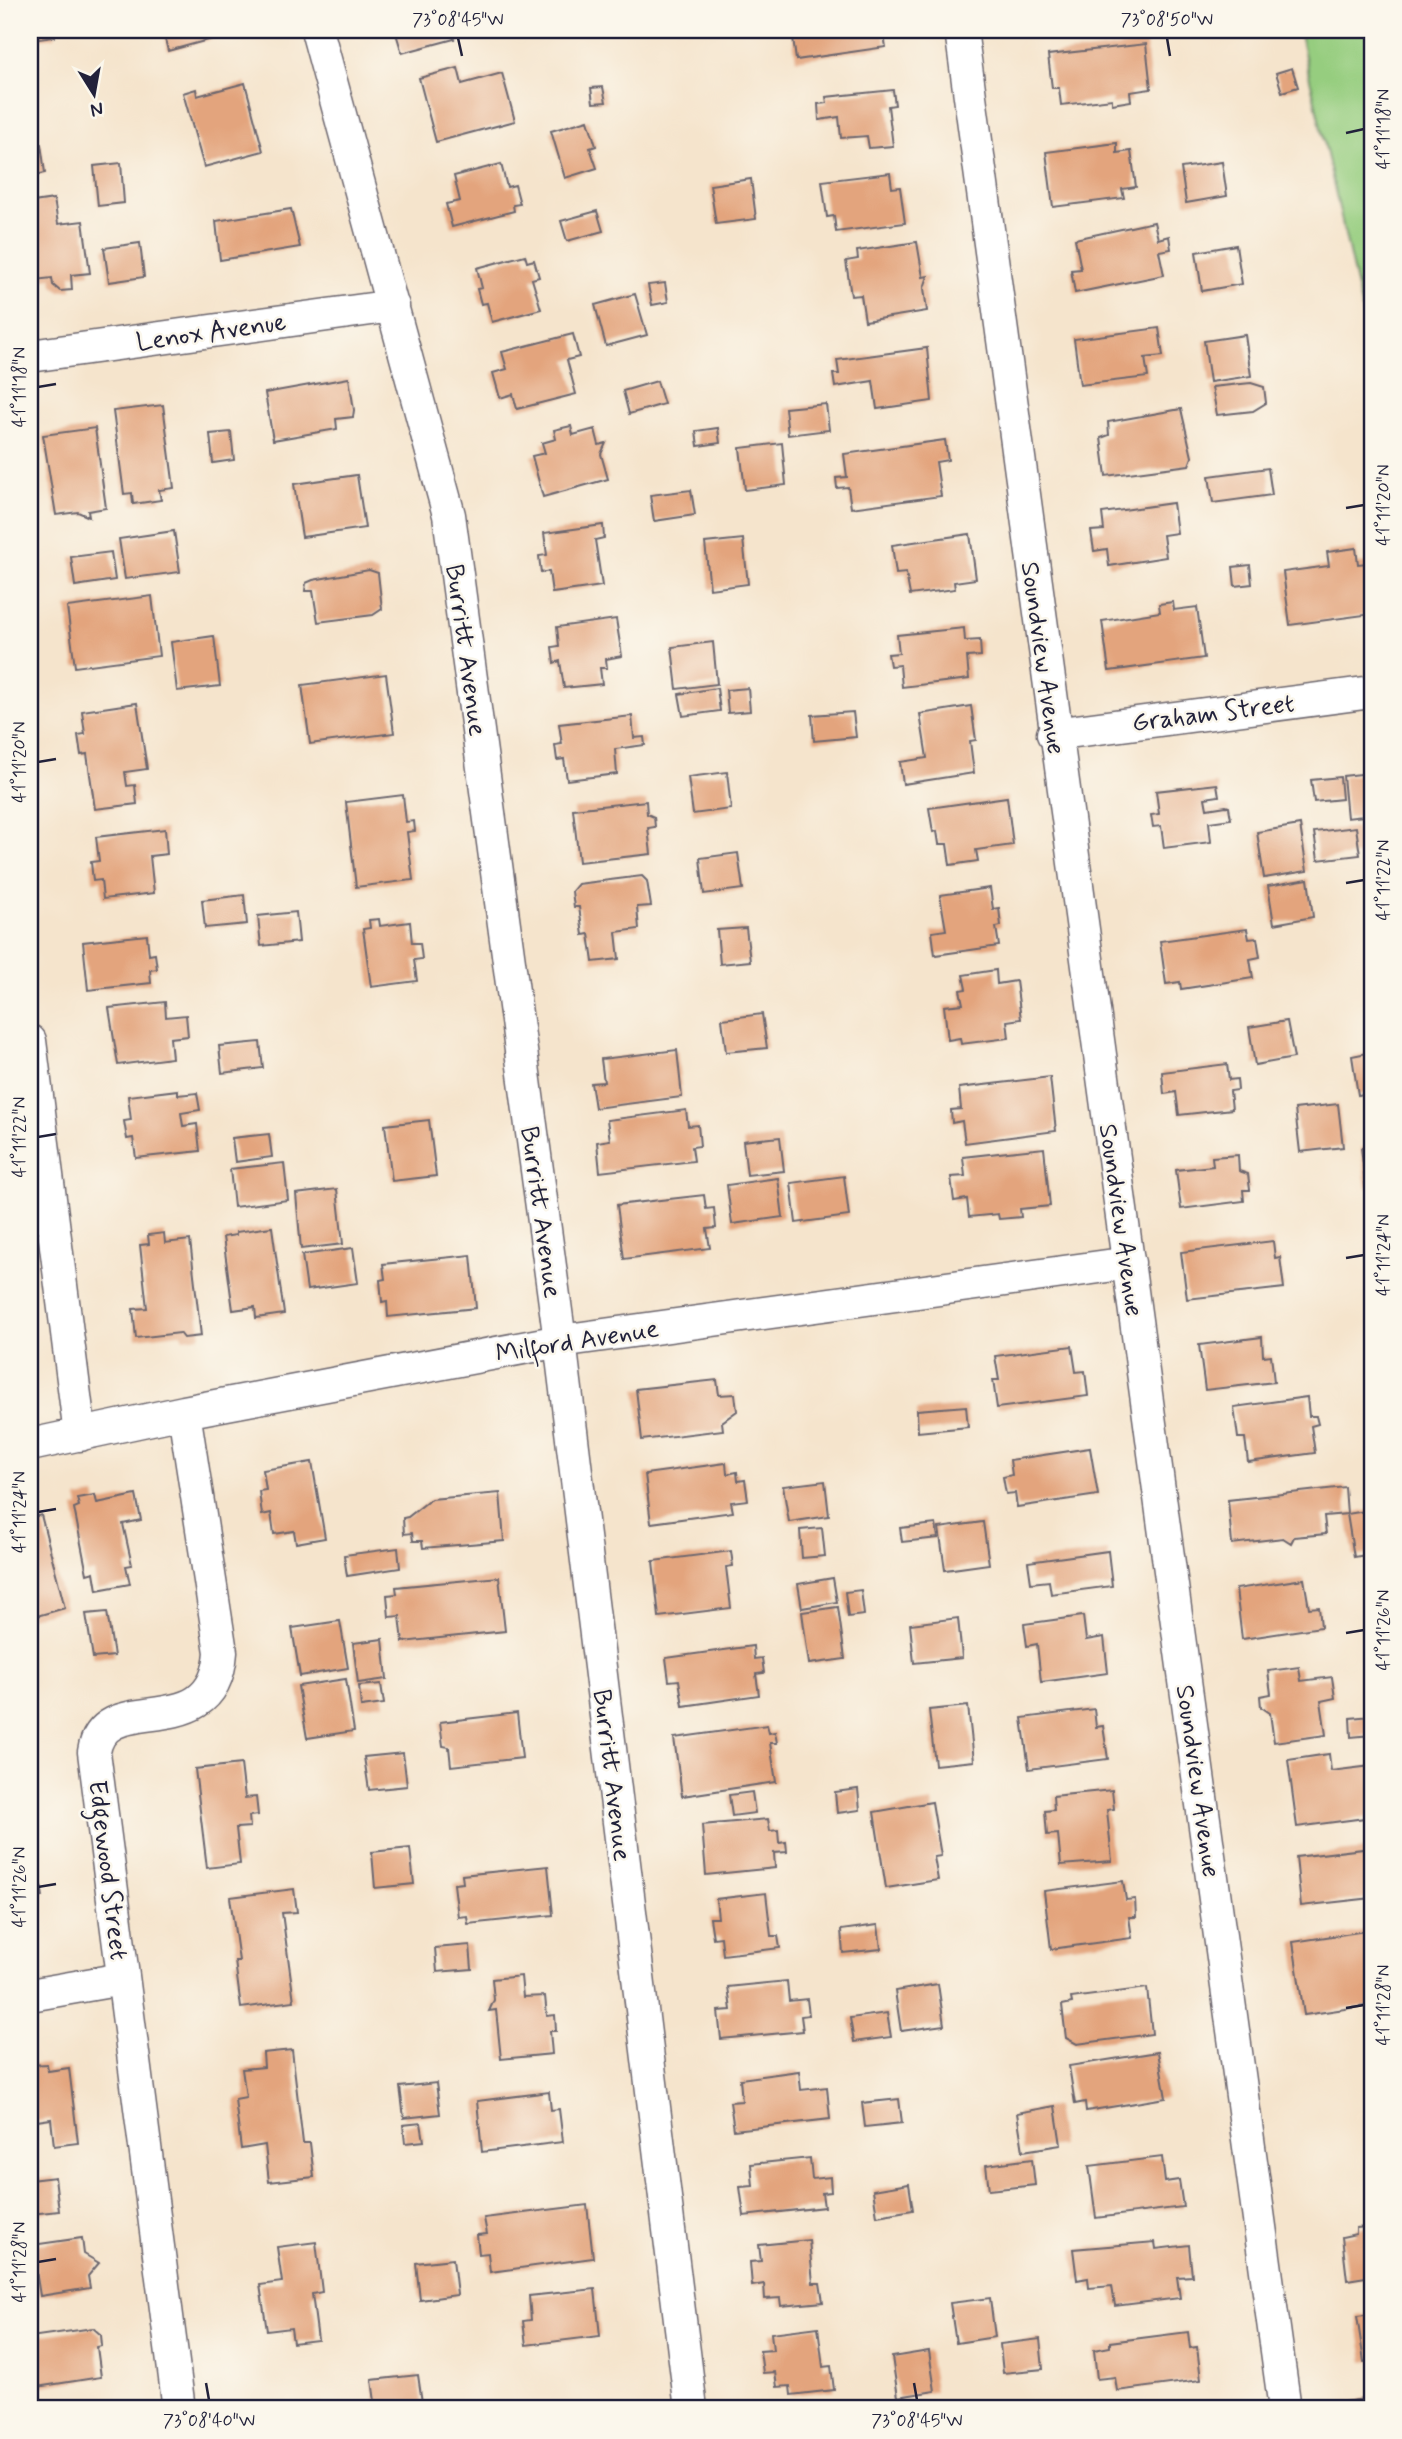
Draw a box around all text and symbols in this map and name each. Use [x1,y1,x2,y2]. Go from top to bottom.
text: 73°08'45"W [412,8,504,32]
text: 73°08'50"W [1121,8,1213,32]
north arrow [60,60,130,130]
text: 41°11'18"N [1372,89,1396,169]
text: N [88,96,106,123]
street label: Lenox Avenue [134,306,288,360]
text: 41°11'18"N [8,347,32,427]
text: 41°11'20"N [1372,464,1396,546]
street label: Soundview Avenue [1012,560,1072,757]
street label: Burritt Avenue [436,562,494,739]
street label: Graham Street [1130,687,1296,741]
text: 41°11'20"N [8,721,32,803]
text: 41°11'22"N [1372,840,1396,920]
text: 41°11'22"N [8,1097,32,1177]
street label: Soundview Avenue [1090,1122,1150,1319]
street label: Burritt Avenue [511,1124,569,1301]
text: 41°11'24"N [1372,1214,1396,1296]
street label: Milford Avenue [493,1312,662,1374]
text: 41°11'24"N [8,1471,32,1553]
text: 41°11'26"N [1372,1589,1396,1671]
street label: Soundview Avenue [1167,1683,1227,1880]
street label: Burritt Avenue [584,1687,638,1863]
street label: Edgewood Street [76,1778,135,1962]
text: 41°11'26"N [8,1846,32,1928]
text: 41°11'28"N [1372,1964,1396,2046]
text: 41°11'28"N [8,2221,32,2303]
text: 73°08'40"W [163,2409,255,2433]
text: 73°08'45"W [871,2409,963,2433]

